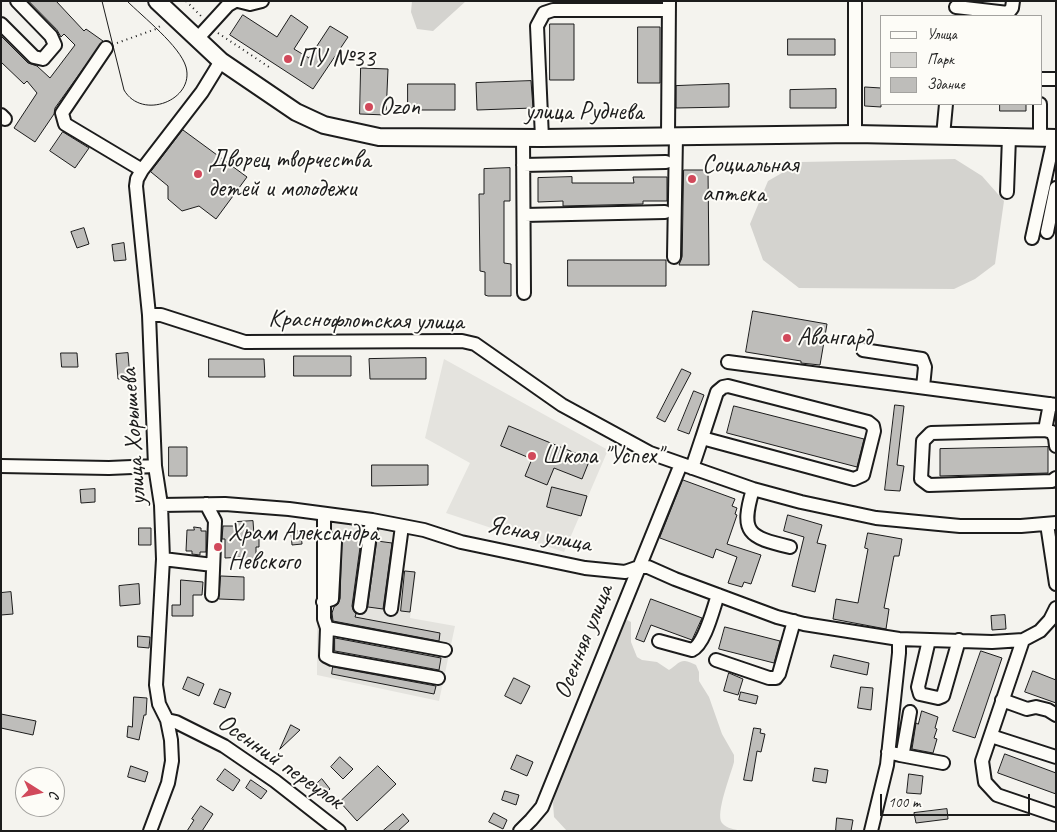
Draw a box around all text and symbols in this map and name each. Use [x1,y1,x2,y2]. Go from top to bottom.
legend [880,15,1042,105]
text: Улица [927,25,957,44]
place label: ПУ №33 [298,44,375,74]
text: Парк [927,50,954,69]
marker: ПУ №33 [282,53,294,65]
text: Здание [927,75,965,94]
place label: Ozon [379,92,420,122]
street label: улица Руднева [525,97,643,127]
marker: Ozon [363,101,375,113]
place label: Дворец творчества детей и молодежи [208,145,370,204]
place label: Социальная аптека [702,150,798,209]
marker: Дворец творчества детей и молодежи [192,168,204,180]
marker: Социальная аптека [686,173,698,185]
street label: Краснофлотская улица [268,304,464,338]
place label: Авангард [797,323,872,353]
marker: Авангард [781,332,793,344]
street label: улица Хорышева [114,367,154,507]
place label: Школа "Успех" [542,441,662,471]
marker: Школа "Успех" [526,450,538,462]
street label: Ясная улица [484,510,594,560]
place label: Храм Александра Невского [228,518,378,577]
marker: Храм Александра Невского [212,541,224,553]
street label: Осенняя улица [548,581,620,703]
street label: Осенний переулок [211,708,349,816]
north arrow [15,767,65,817]
scale bar [882,784,1032,816]
text: С [45,790,63,799]
text: 100 m [888,793,920,812]

